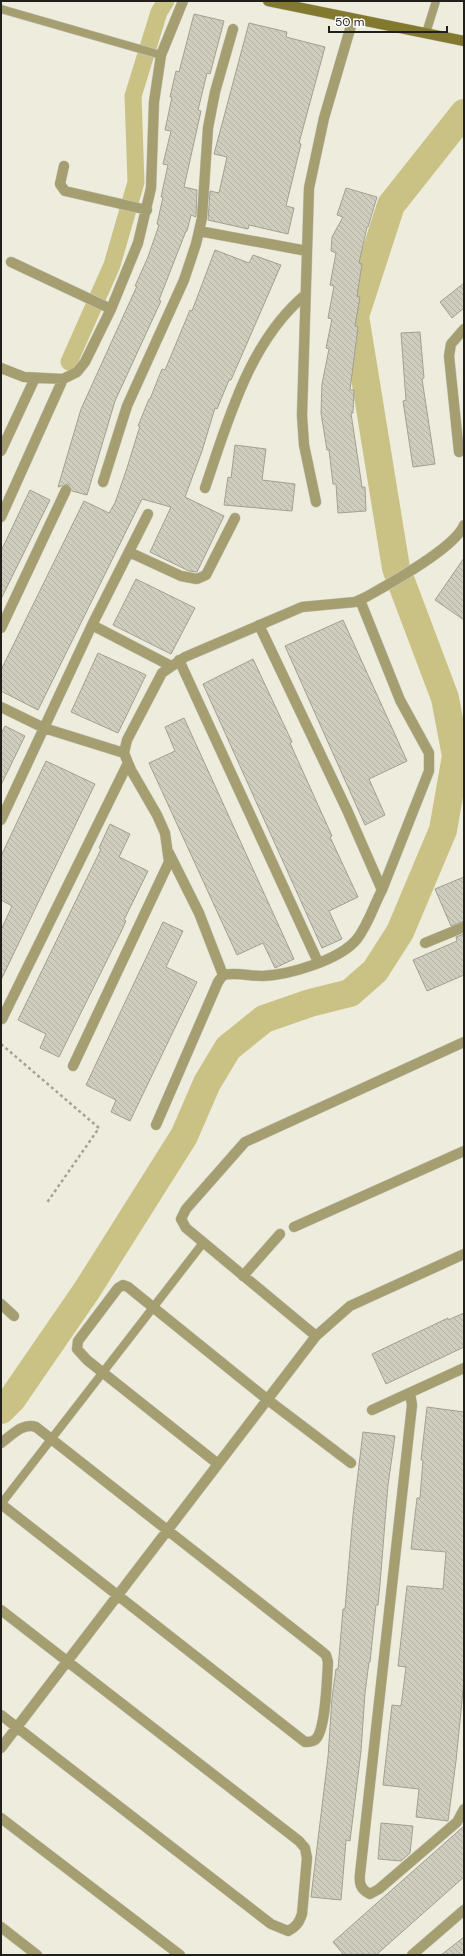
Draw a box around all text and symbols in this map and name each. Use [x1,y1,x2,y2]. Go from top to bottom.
scale bar [329,8,447,34]
text: 50 m [335,14,364,30]

